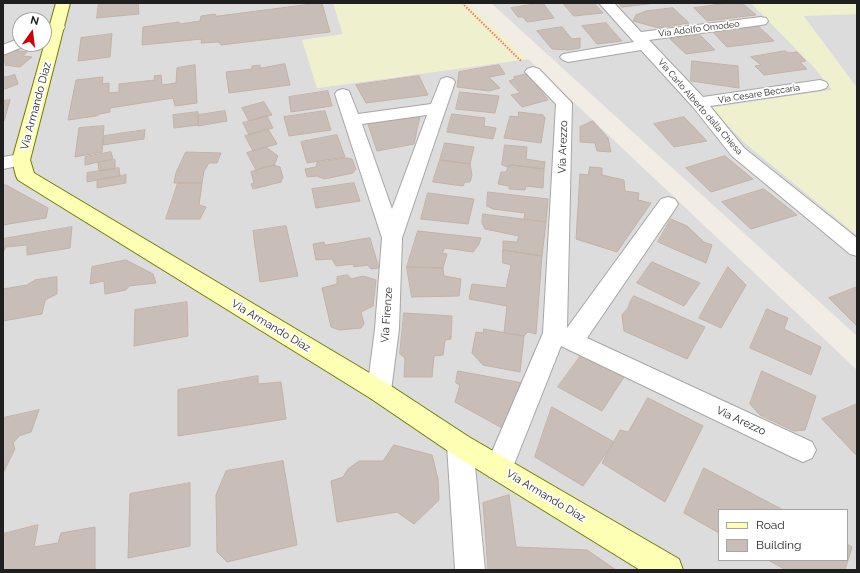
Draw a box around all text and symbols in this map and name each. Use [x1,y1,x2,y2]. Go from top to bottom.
north arrow [12,12,52,52]
text: N [29,14,40,28]
street label: Via Adolfo Omodeo [658,19,740,39]
street label: Via Carlo Alberto dalla Chiesa [655,57,745,157]
street label: Via Armando Diaz [18,61,54,151]
street label: Via Cesare Beccaria [717,82,801,106]
street label: Via Arezzo [555,120,571,174]
street label: Via Firenze [378,287,396,343]
street label: Via Armando Diaz [229,297,313,355]
street label: Via Arezzo [714,404,768,438]
street label: Via Armando Diaz [504,467,588,525]
legend [718,509,848,561]
text: Road [756,518,785,532]
text: Building [756,538,802,552]

